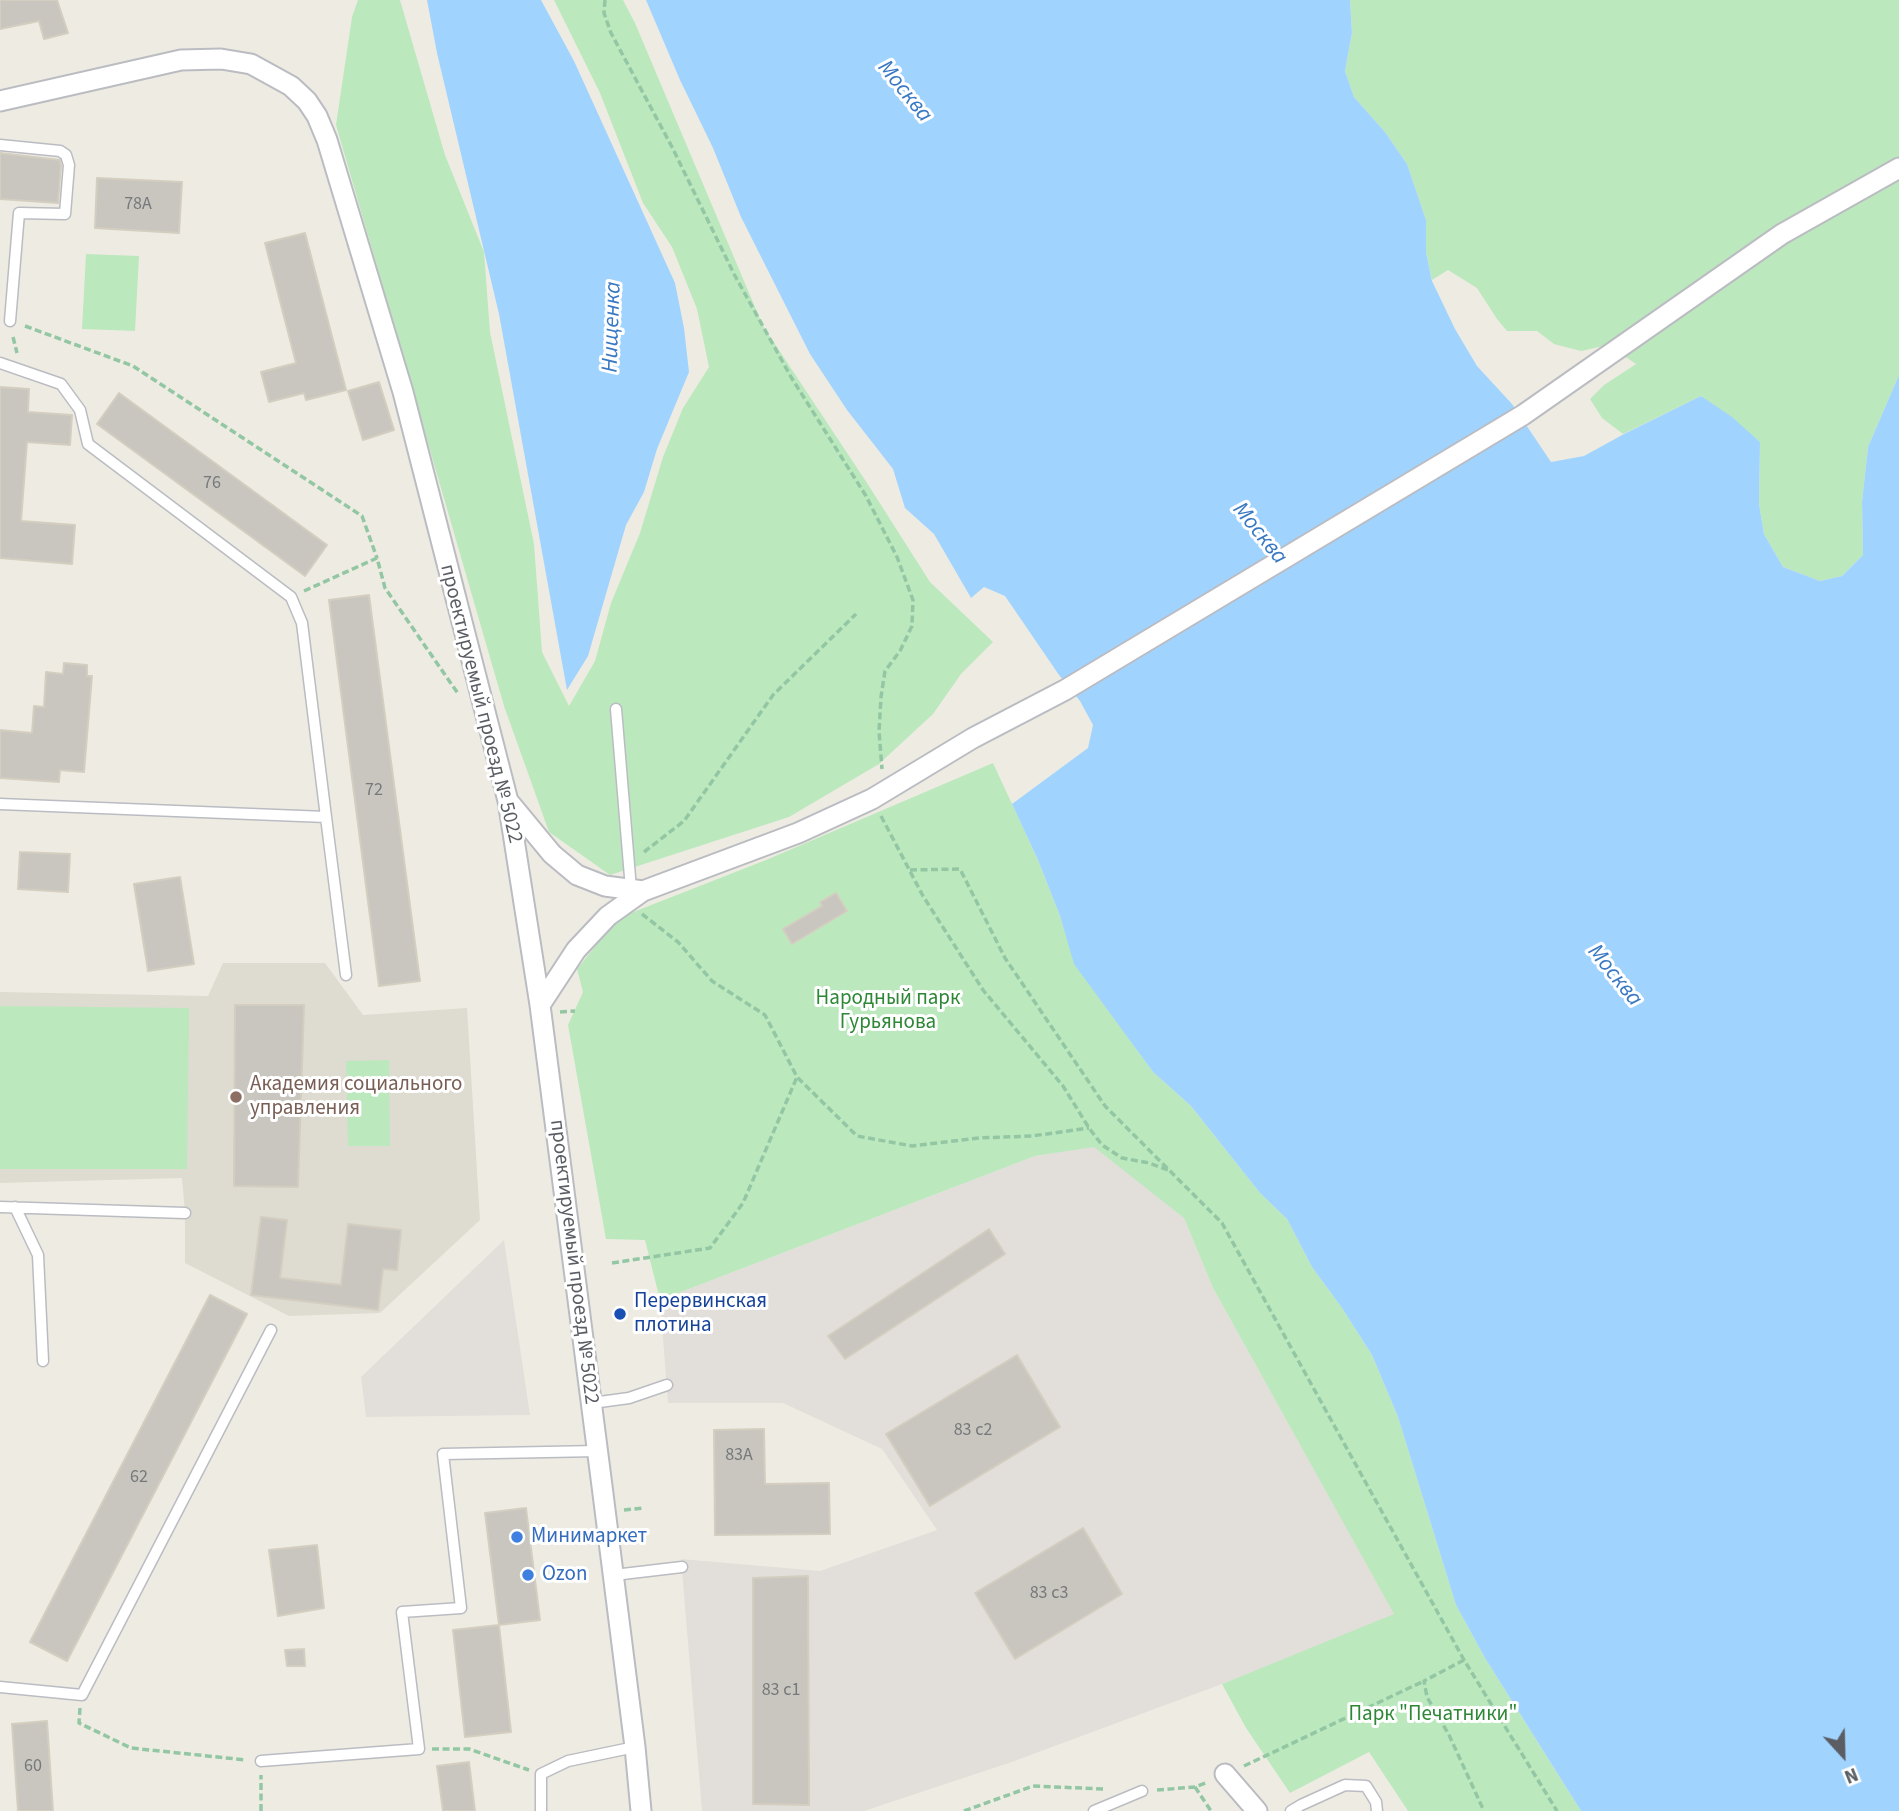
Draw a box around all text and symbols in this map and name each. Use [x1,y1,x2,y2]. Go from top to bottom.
water label: Москва [871,55,937,129]
house number: 78А [124,194,152,216]
water label: Нищенка [598,281,628,373]
house number: 76 [203,473,221,495]
water label: Москва [1226,497,1292,571]
street label: проектируемый проезд № 5022 [433,562,527,846]
house number: 72 [365,780,383,802]
water label: Москва [1581,939,1647,1013]
park label: Народный парк Гурьянова [816,986,960,1036]
place label: Академия социального управления [250,1072,462,1122]
marker: Академия социального управления [228,1089,244,1105]
street label: проектируемый проезд № 5022 [543,1118,603,1406]
place label: Перервинская плотина [634,1289,767,1339]
marker: Перервинская плотина [612,1306,628,1322]
house number: 83 с2 [954,1420,992,1442]
house number: 83А [725,1445,753,1467]
house number: 62 [130,1467,148,1489]
place label: Минимаркет [531,1524,647,1550]
marker: Минимаркет [509,1529,525,1545]
place label: Ozon [542,1562,587,1588]
marker: Ozon [520,1567,536,1583]
house number: 83 с3 [1030,1583,1068,1605]
house number: 83 с1 [762,1680,800,1702]
park label: Парк "Печатники" [1349,1702,1517,1728]
north arrow [1808,1720,1878,1790]
house number: 60 [24,1756,42,1778]
text: N [1840,1760,1862,1790]

